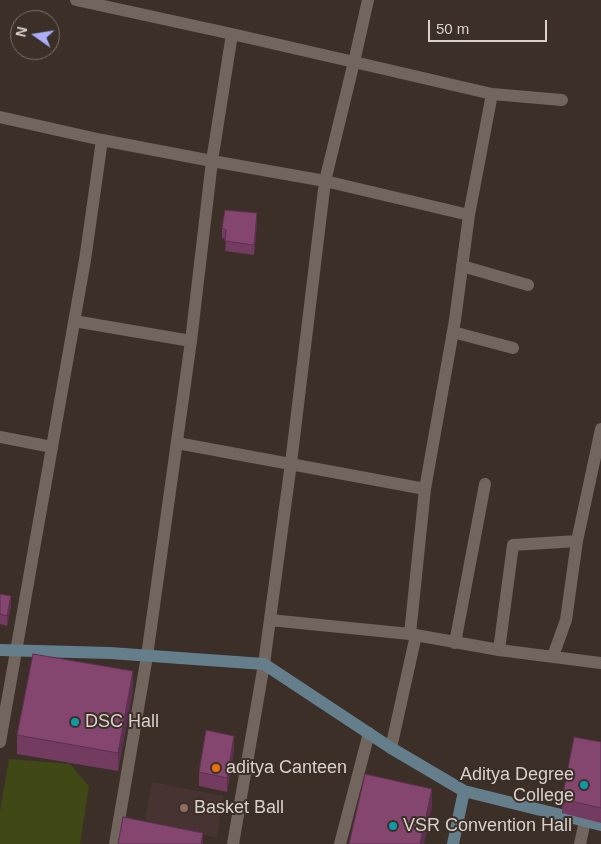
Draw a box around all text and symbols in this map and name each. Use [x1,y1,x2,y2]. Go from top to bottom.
north arrow [10,10,60,60]
scale bar [431,10,550,42]
text: 50 m [436,20,469,37]
text: N [12,25,30,39]
place label: DSC Hall [85,711,159,733]
marker: DSC Hall [69,716,81,728]
place label: aditya Canteen [226,757,347,779]
marker: aditya Canteen [210,762,222,774]
place label: Aditya Degree College [460,764,574,806]
marker: Aditya Degree College [578,779,590,791]
place label: Basket Ball [194,797,284,819]
marker: Basket Ball [178,802,190,814]
place label: VSR Convention Hall [403,815,572,837]
marker: VSR Convention Hall [387,820,399,832]

